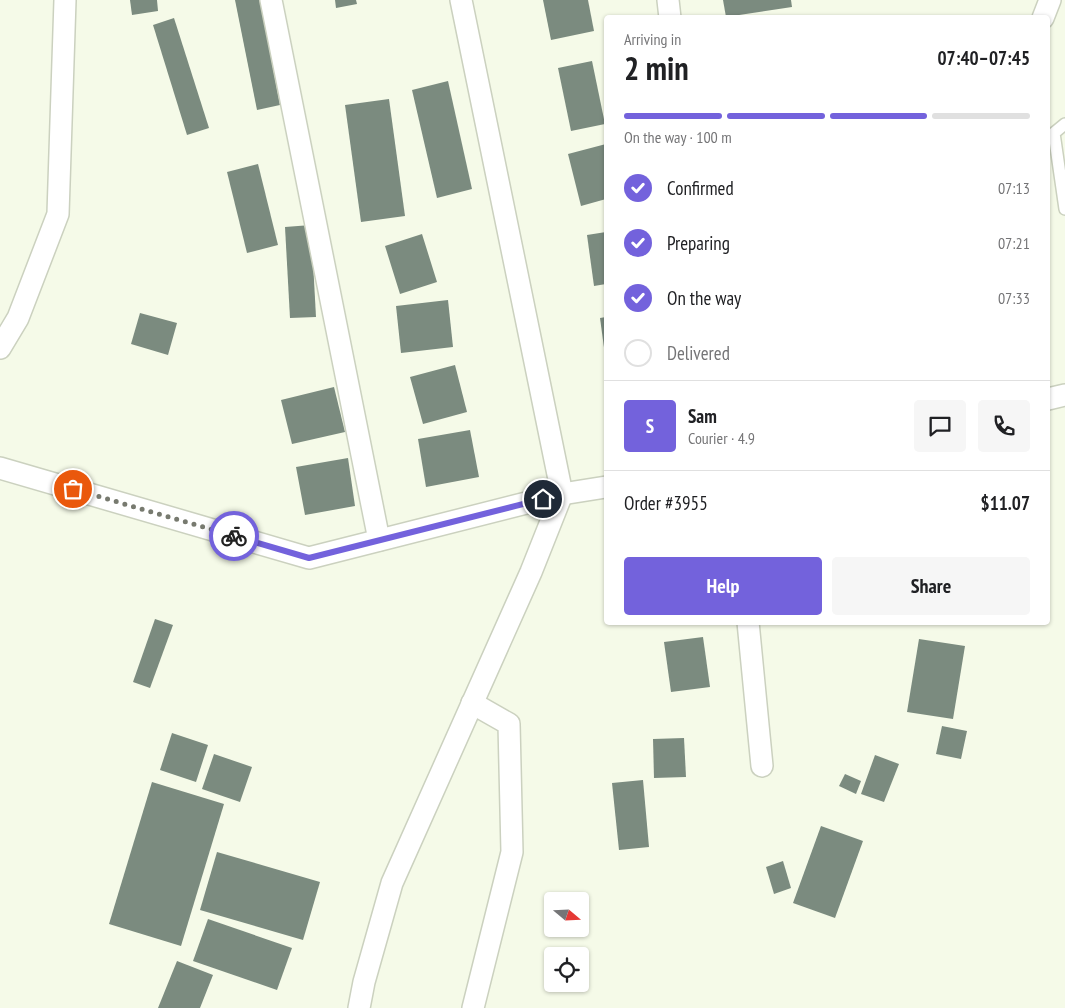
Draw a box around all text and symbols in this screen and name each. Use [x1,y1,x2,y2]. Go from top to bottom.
text: Arriving in [624,29,681,49]
text: 07:40–07:45 [937,46,1030,70]
text: 2 min [624,47,689,89]
text: On the way · 100 m [624,127,732,147]
icon: check [624,174,652,202]
text: Confirmed [667,176,734,200]
text: 07:13 [998,178,1030,198]
icon: check [624,229,652,257]
text: Preparing [667,231,730,255]
text: 07:21 [998,233,1030,253]
icon: check [624,284,652,312]
text: On the way [667,286,741,310]
text: 07:33 [998,288,1030,308]
text: Delivered [667,341,730,365]
button: chat [914,400,966,452]
button: phone [978,400,1030,452]
text: Sam [688,404,717,428]
text: S [646,414,654,438]
text: Courier · 4.9 [688,428,755,448]
pin [52,468,94,510]
icon: bag [59,475,87,503]
pin [522,478,564,520]
icon: home [529,485,557,513]
text: Order #3955 [624,491,708,515]
text: $11.07 [981,491,1030,515]
courier [209,511,259,561]
icon: bike [220,522,248,550]
button: Help [624,557,822,615]
button: Share [832,557,1030,615]
north arrow [544,892,589,938]
map controls [544,892,589,992]
button: locate [544,947,589,992]

